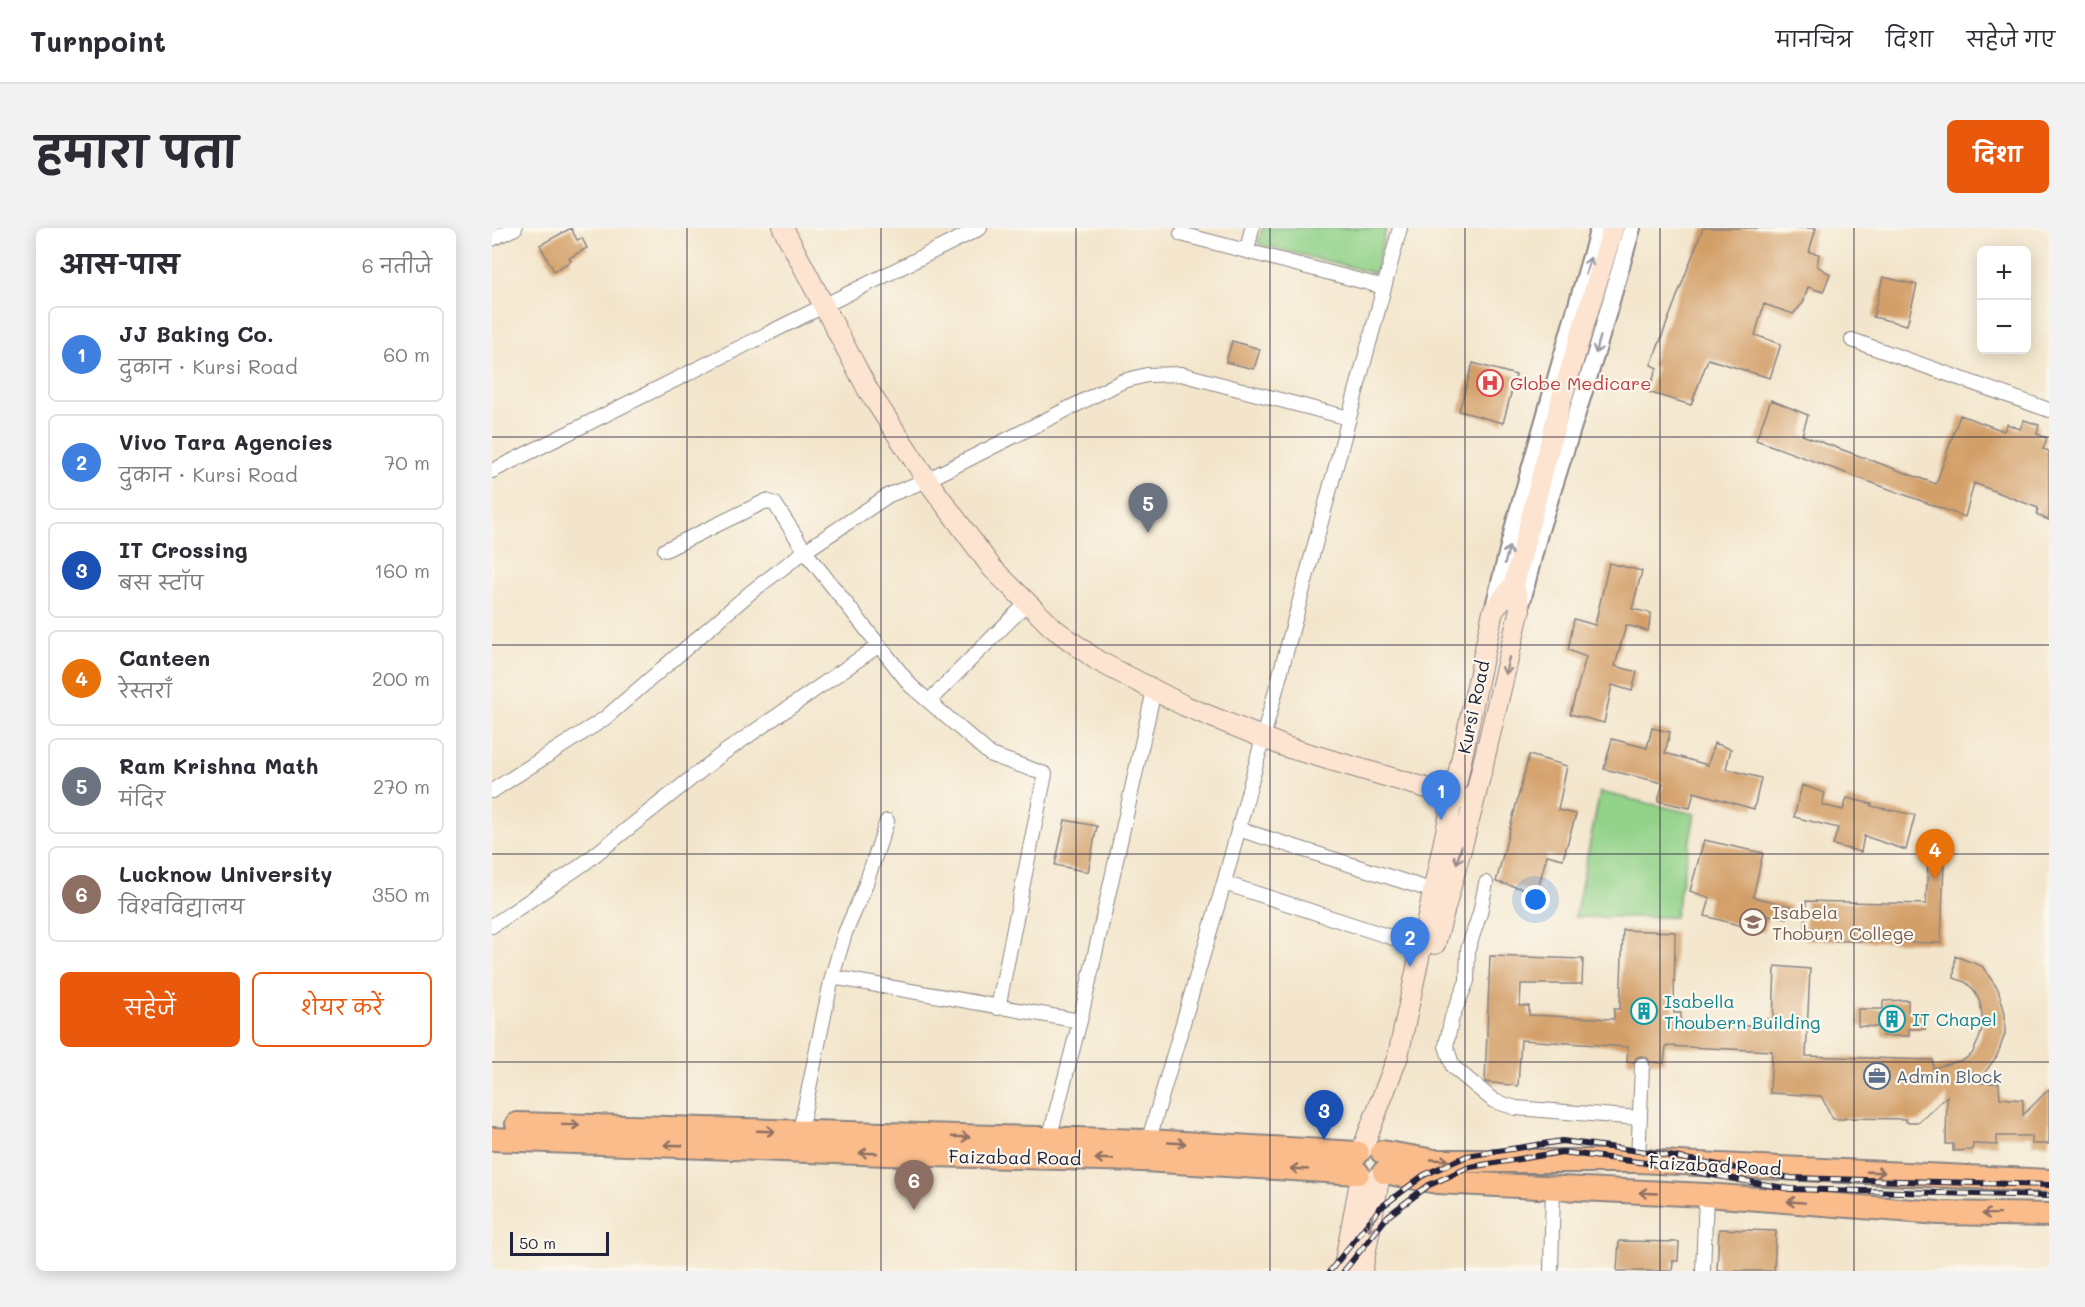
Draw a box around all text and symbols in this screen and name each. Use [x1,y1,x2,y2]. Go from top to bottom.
text: Turnpoint [30,23,166,59]
text: मानचित्र [1776,25,1853,52]
text: दिशा [1886,25,1933,52]
text: सहेजे गए [1966,25,2055,52]
button: दिशा [1947,120,2049,193]
text: हमारा पता [36,123,238,178]
map controls [1977,246,2031,354]
button: + [1977,246,2031,300]
text: आस-पास [60,247,179,281]
text: 6 नतीजे [362,252,432,278]
one-way arrow [1583,257,1594,276]
button: − [1977,300,2031,354]
text: JJ Baking Co. [119,319,274,348]
one-way arrow [1592,335,1604,354]
text: 1 [77,341,86,367]
text: 60 m [383,341,430,367]
text: दुकान · Kursi Road [119,353,298,379]
hospital icon: Globe Medicare [1475,368,1505,398]
place label: Globe Medicare [1510,371,1651,395]
text: Vivo Tara Agencies [119,427,333,456]
text: 2 [76,449,87,475]
text: 70 m [384,449,430,475]
text: दुकान · Kursi Road [119,461,298,487]
pin: 5 [1128,484,1168,533]
text: IT Crossing [119,535,248,564]
one-way arrow [1502,545,1514,564]
text: 3 [76,557,88,583]
text: 160 m [374,557,430,583]
text: बस स्टॉप [119,569,203,595]
text: Canteen [119,643,210,672]
one-way arrow [1500,657,1512,676]
street label: Kursi Road [1451,658,1495,756]
text: 4 [75,665,88,691]
text: 200 m [372,665,430,691]
text: रेस्तराँ [119,677,172,703]
text: Ram Krishna Math [119,751,318,780]
pin: 1 [1422,770,1460,820]
text: 5 [76,773,87,799]
text: 270 m [373,773,430,799]
text: मंदिर [119,785,165,811]
pin: 4 [1916,830,1954,879]
one-way arrow [1453,846,1464,865]
text: Lucknow University [119,859,333,888]
text: 6 [75,881,88,907]
text: 350 m [372,881,430,907]
your location [1521,885,1550,914]
text: विश्वविद्यालय [119,893,245,919]
place label: Isabela Thoburn College [1772,900,1914,945]
school or university icon: Isabela Thoburn College [1738,907,1768,937]
pin: 2 [1390,918,1430,967]
button: सहेजें [60,972,240,1047]
button: शेयर करें [252,972,432,1047]
place label: Isabella Thoubern Building [1664,989,1820,1034]
building icon: Isabella Thoubern Building [1629,996,1659,1026]
building icon: IT Chapel [1877,1004,1907,1034]
place label: IT Chapel [1912,1007,1997,1031]
office icon: Admin Block [1862,1061,1892,1091]
place label: Admin Block [1896,1064,2002,1088]
pin: 3 [1304,1090,1344,1140]
one-way arrow [561,1119,581,1131]
one-way arrow [756,1125,776,1136]
one-way arrow [951,1131,971,1142]
one-way arrow [1167,1137,1187,1148]
one-way arrow [663,1140,683,1151]
street label: Faizabad Road [948,1144,1082,1170]
one-way arrow [858,1147,878,1159]
street label: Faizabad Road [1648,1150,1782,1180]
one-way arrow [1095,1153,1115,1165]
one-way arrow [1429,1155,1449,1166]
pin: 6 [894,1160,934,1210]
one-way arrow [1290,1164,1310,1175]
one-way arrow [1866,1167,1886,1178]
one-way arrow [1638,1187,1658,1198]
one-way arrow [1786,1197,1806,1208]
one-way arrow [1981,1209,2001,1220]
one-way arrow [1365,1213,1376,1232]
scale bar [510,1229,609,1256]
text: 50 m [519,1232,556,1253]

